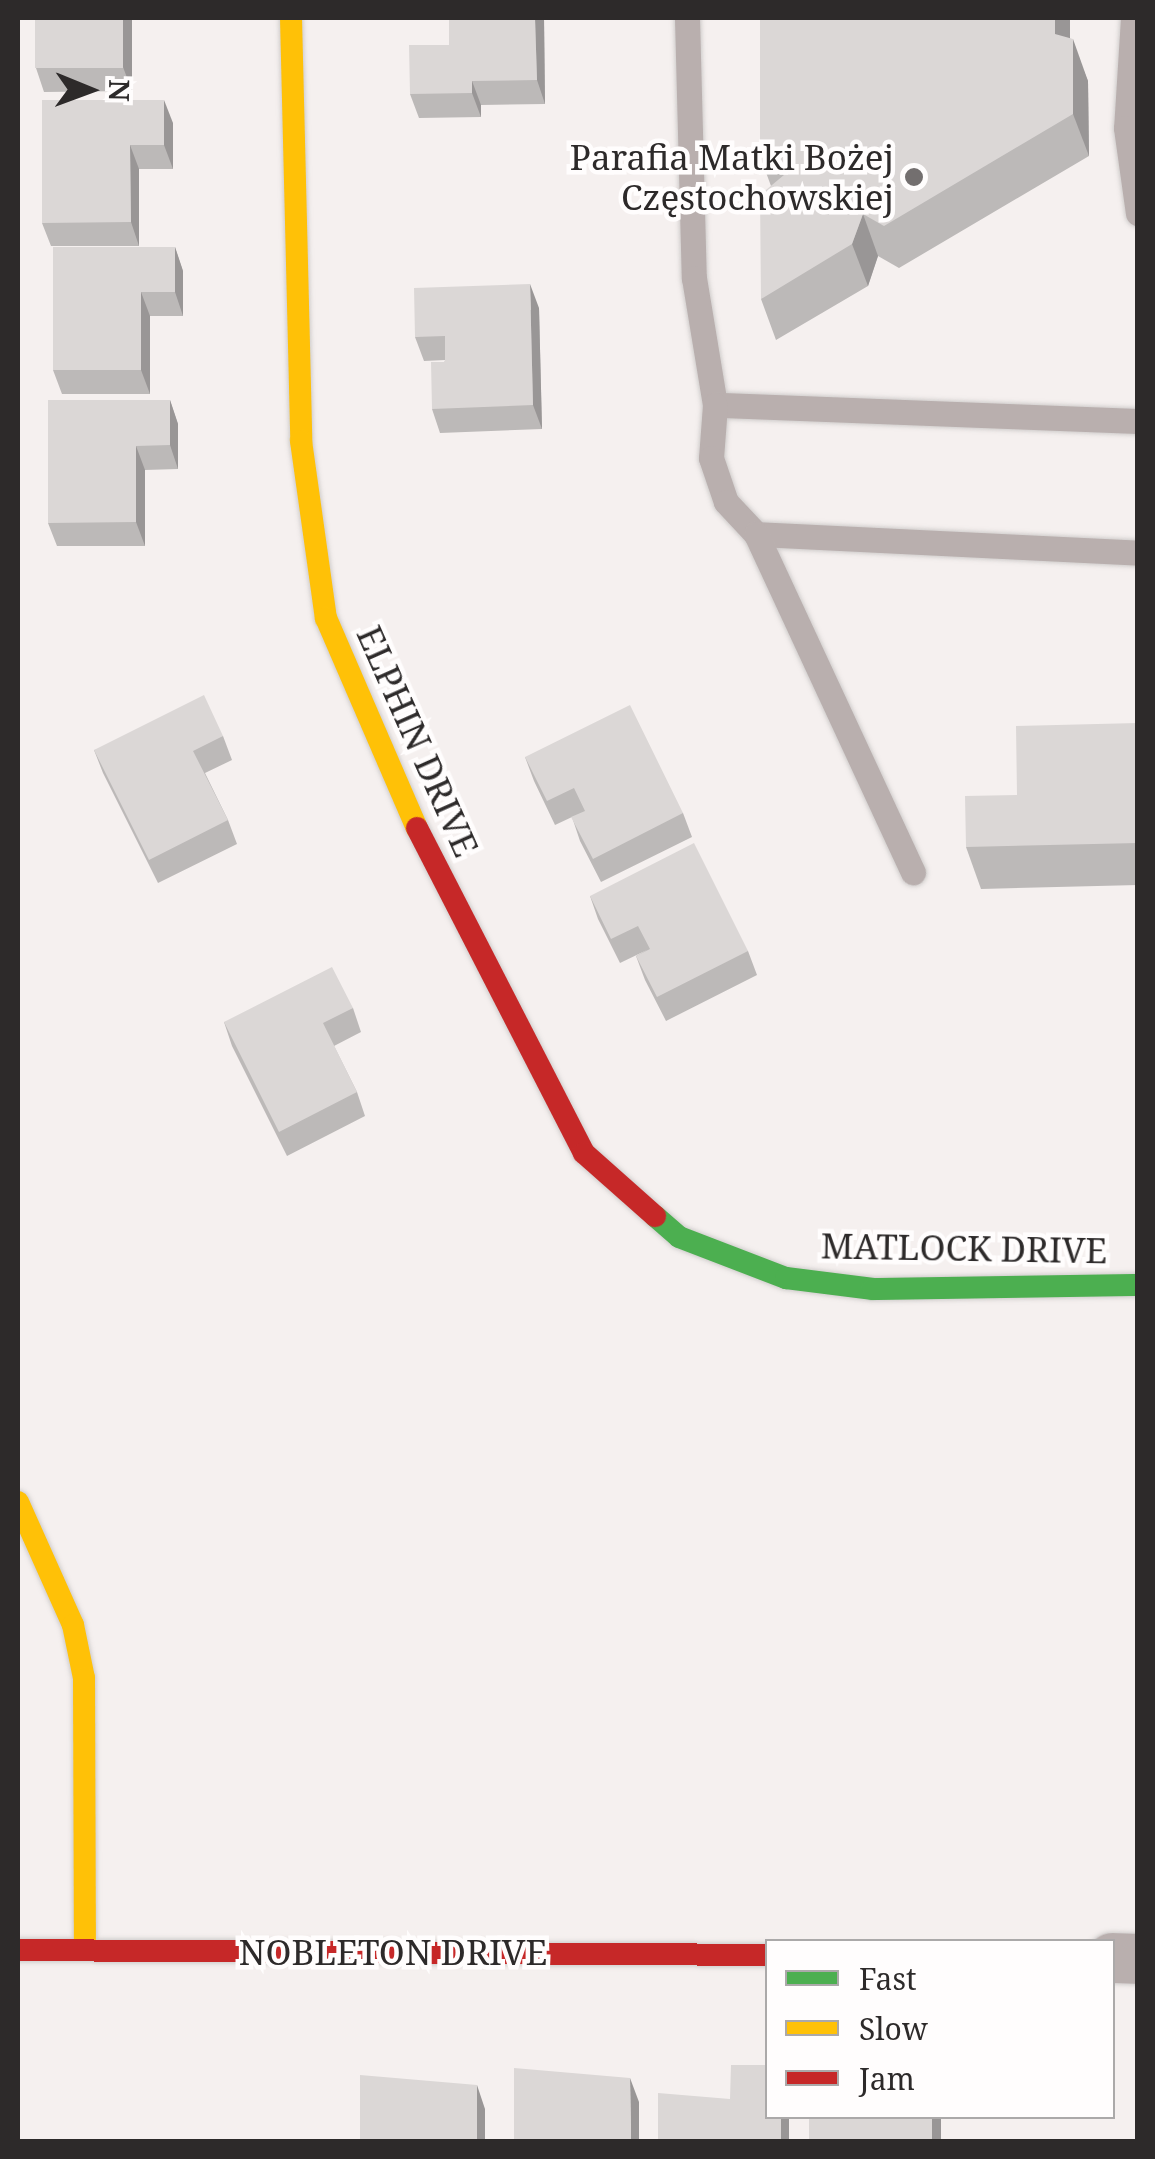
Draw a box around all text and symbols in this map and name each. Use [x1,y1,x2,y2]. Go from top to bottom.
north arrow [40,40,140,140]
text: N [101,79,139,102]
place label: Parafia Matki Bożej Częstochowskiej [570,136,894,218]
marker: Parafia Matki Bożej Częstochowskiej [903,166,925,188]
street label: ELPHIN DRIVE [348,619,488,863]
street label: MATLOCK DRIVE [820,1225,1108,1271]
street label: NOBLETON DRIVE [239,1931,547,1973]
legend [765,1939,1115,2119]
text: Fast [859,1958,916,1999]
text: Slow [859,2008,928,2049]
text: Jam [859,2058,915,2099]

